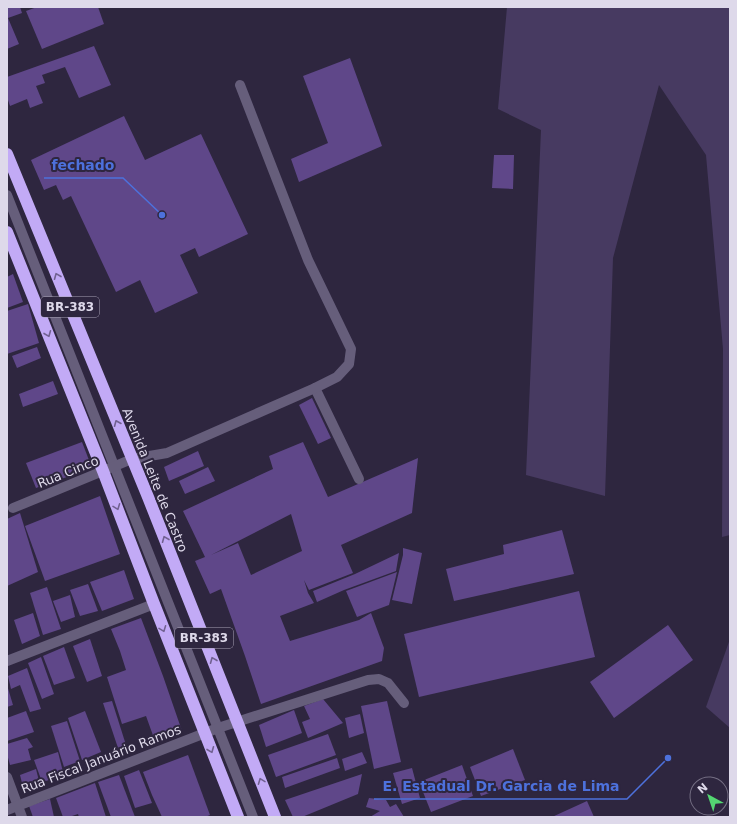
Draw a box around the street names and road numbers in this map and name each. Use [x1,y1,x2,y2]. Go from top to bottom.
road number: BR-383 [41,297,99,317]
street label: Avenida Leite de Castro [119,406,191,554]
street label: Rua Cinco [35,453,101,491]
road number: BR-383 [175,628,233,648]
street label: Rua Fiscal Januário Ramos [19,721,183,796]

